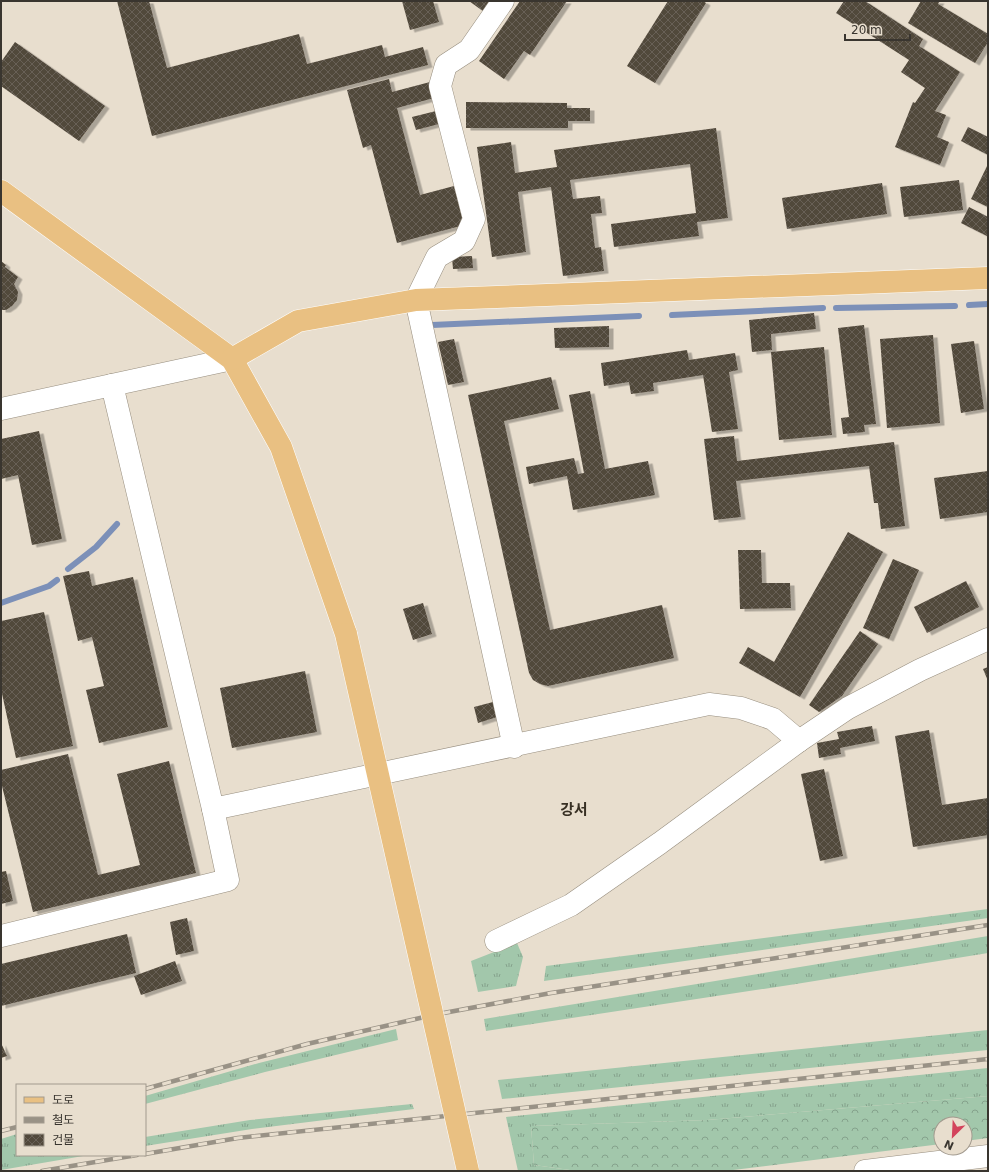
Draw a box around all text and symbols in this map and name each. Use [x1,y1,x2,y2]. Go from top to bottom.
scale bar [845,16,910,42]
text: 20 m [851,23,882,37]
district label: 강서 [560,801,588,819]
legend [16,1084,146,1156]
text: 도로 [52,1093,74,1107]
text: 철도 [52,1113,74,1127]
north arrow [933,1116,973,1156]
text: 건물 [52,1133,74,1147]
text: N [942,1137,956,1152]

